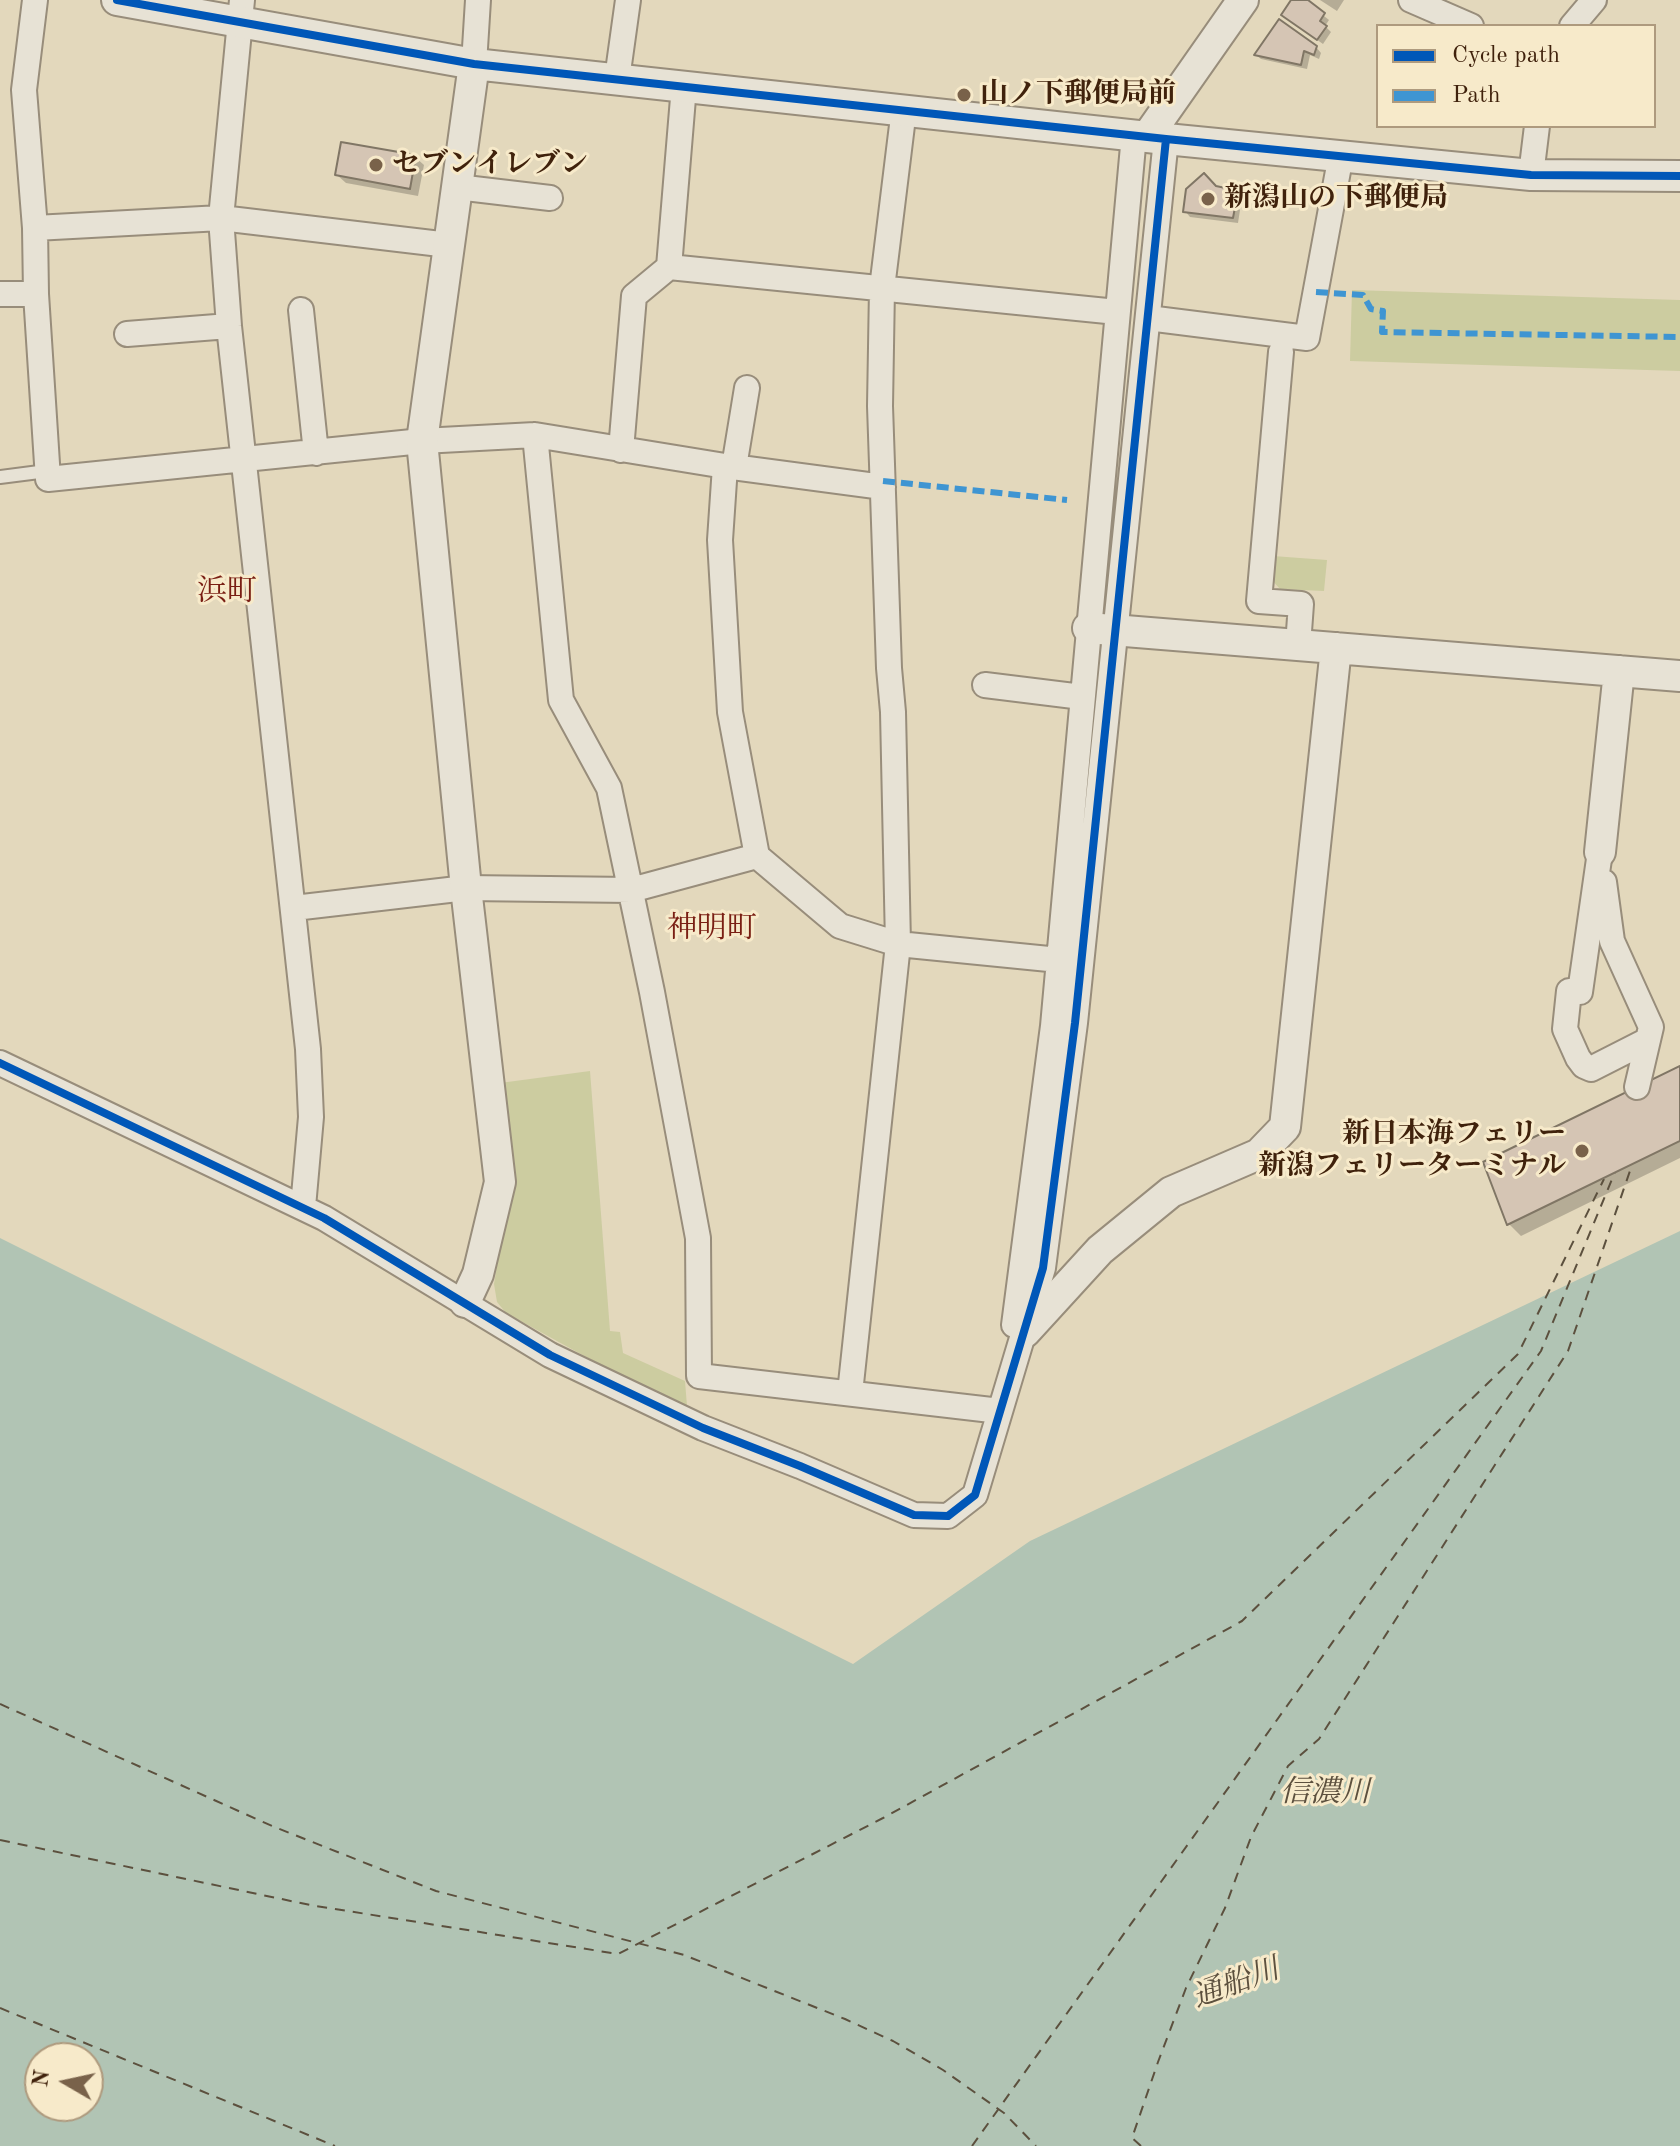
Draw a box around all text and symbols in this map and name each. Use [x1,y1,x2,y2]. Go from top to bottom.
legend [1376,24,1656,128]
text: Cycle path [1452,44,1560,68]
place label: 山ノ下郵便局前 [980,78,1176,112]
text: Path [1452,84,1501,108]
marker: 山ノ下郵便局前 [955,86,973,104]
place label: セブンイレブン [392,148,588,182]
marker: セブンイレブン [367,156,385,174]
place label: 新潟山の下郵便局 [1224,182,1448,216]
marker: 新潟山の下郵便局 [1199,190,1217,208]
district label: 浜町 [197,574,257,610]
district label: 神明町 [667,911,757,947]
place label: 新日本海フェリー 新潟フェリーターミナル [1258,1118,1566,1184]
marker: 新日本海フェリー 新潟フェリーターミナル [1573,1142,1591,1160]
water label: 信濃川 [1280,1775,1370,1811]
water label: 通船川 [1188,1952,1284,2016]
north arrow [24,2042,104,2122]
text: N [30,2069,54,2089]

